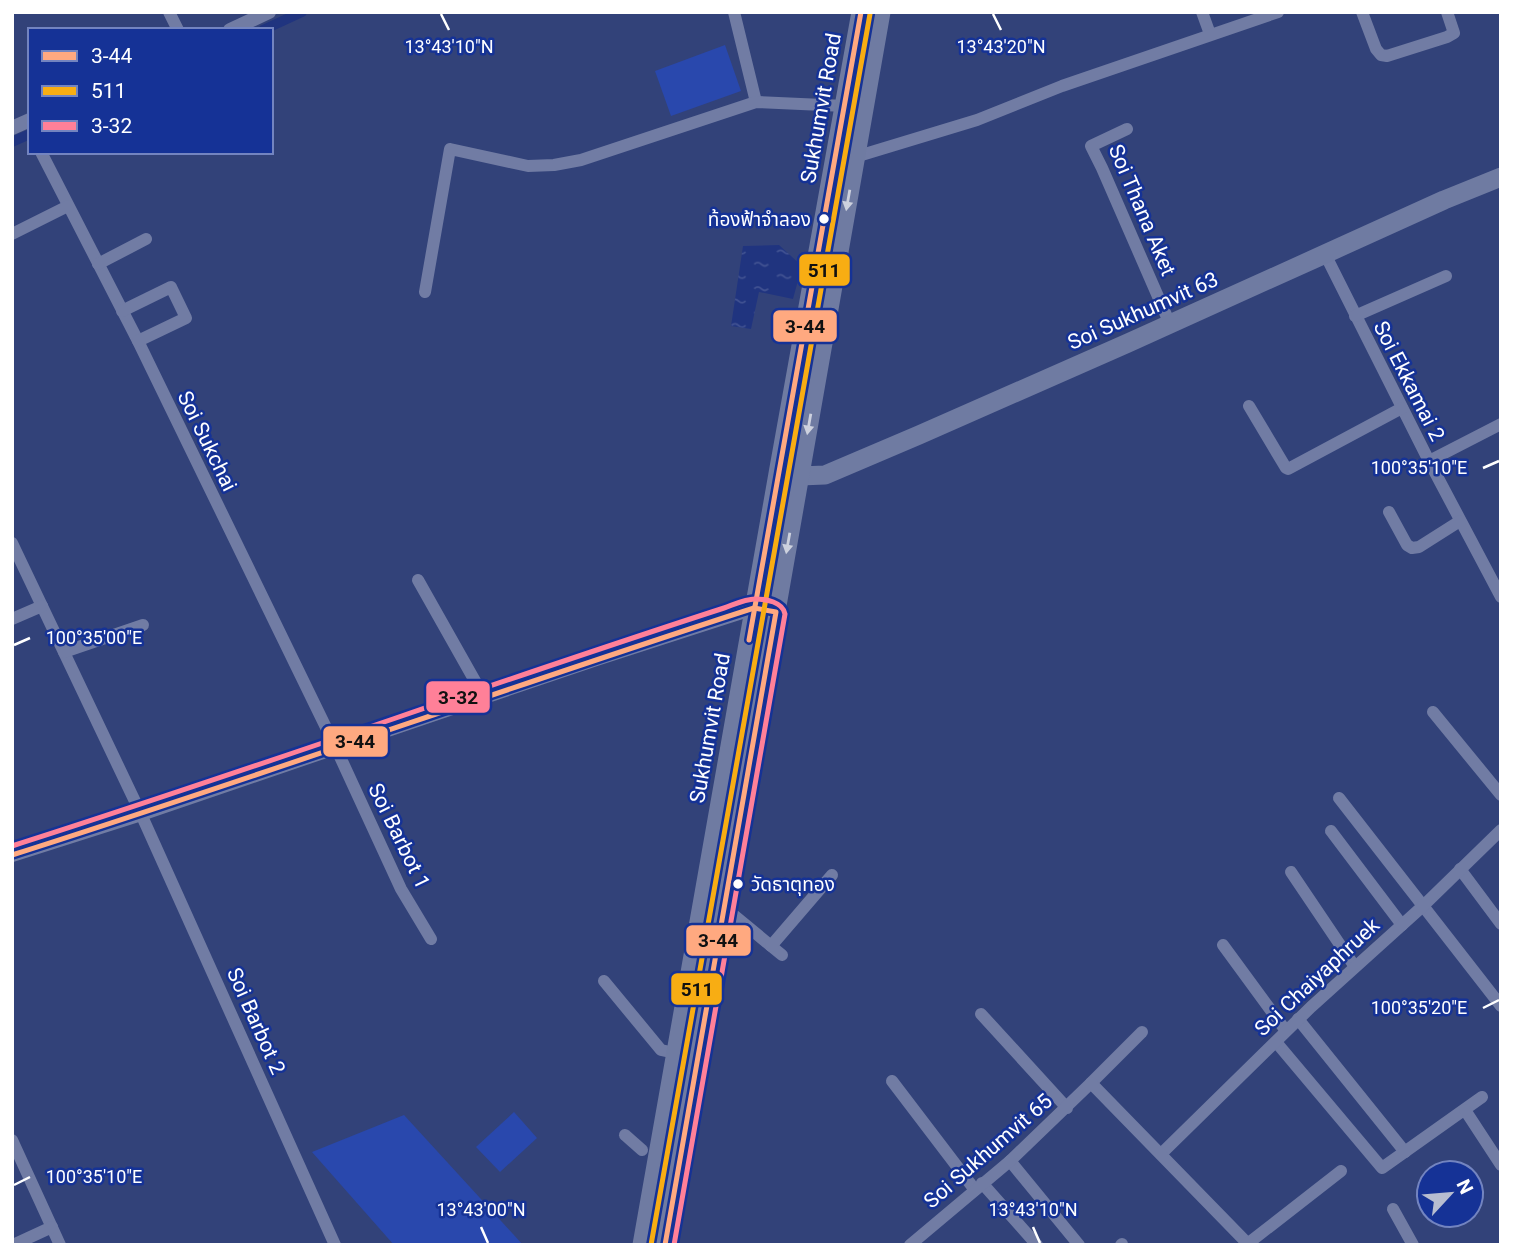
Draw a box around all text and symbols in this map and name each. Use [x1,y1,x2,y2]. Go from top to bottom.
legend [28,28,273,154]
street label: Sukhumvit Road [796,31,846,185]
text: 13°43'10"N [404,36,494,57]
text: 13°43'20"N [956,36,1046,57]
text: 3-44 [91,44,132,68]
text: 511 [91,79,126,103]
text: 3-32 [91,114,132,138]
street label: Soi Thana Aket [1104,141,1180,279]
one-way arrow [842,189,853,211]
place label: ท้องฟ้าจำลอง [708,208,811,231]
marker: ท้องฟ้าจำลอง [817,212,831,226]
line badge: 511 [798,253,851,287]
text: 511 [808,259,840,282]
street label: Soi Sukhumvit 63 [1064,267,1222,355]
line badge: 3-44 [772,309,838,343]
text: 3-44 [785,315,825,338]
street label: Soi Ekkamai 2 [1368,317,1450,445]
street label: Soi Sukchai [172,387,242,495]
one-way arrow [803,413,814,435]
text: 100°35'10"E [1371,457,1467,478]
one-way arrow [782,532,793,554]
text: 100°35'00"E [46,627,142,648]
street label: Sukhumvit Road [685,651,735,805]
line badge: 3-32 [425,680,491,714]
text: 3-32 [438,686,478,709]
line badge: 3-44 [322,725,389,758]
text: 3-44 [335,730,375,753]
street label: Soi Barbot 1 [363,779,435,893]
place label: วัดธาตุทอง [751,873,835,896]
marker: วัดธาตุทอง [731,877,745,891]
street label: Soi Chaiyaphruek [1250,913,1385,1041]
line badge: 3-44 [685,924,752,957]
text: 3-44 [698,929,738,952]
street label: Soi Barbot 2 [222,964,290,1078]
line badge: 511 [670,972,723,1006]
text: 511 [681,978,713,1001]
text: 100°35'20"E [1371,997,1467,1018]
street label: Soi Sukhumvit 65 [919,1089,1057,1213]
north arrow [1415,1159,1485,1229]
text: 100°35'10"E [46,1166,142,1187]
text: N [1452,1176,1478,1198]
text: 13°43'00"N [436,1199,526,1220]
text: 13°43'10"N [988,1199,1078,1220]

